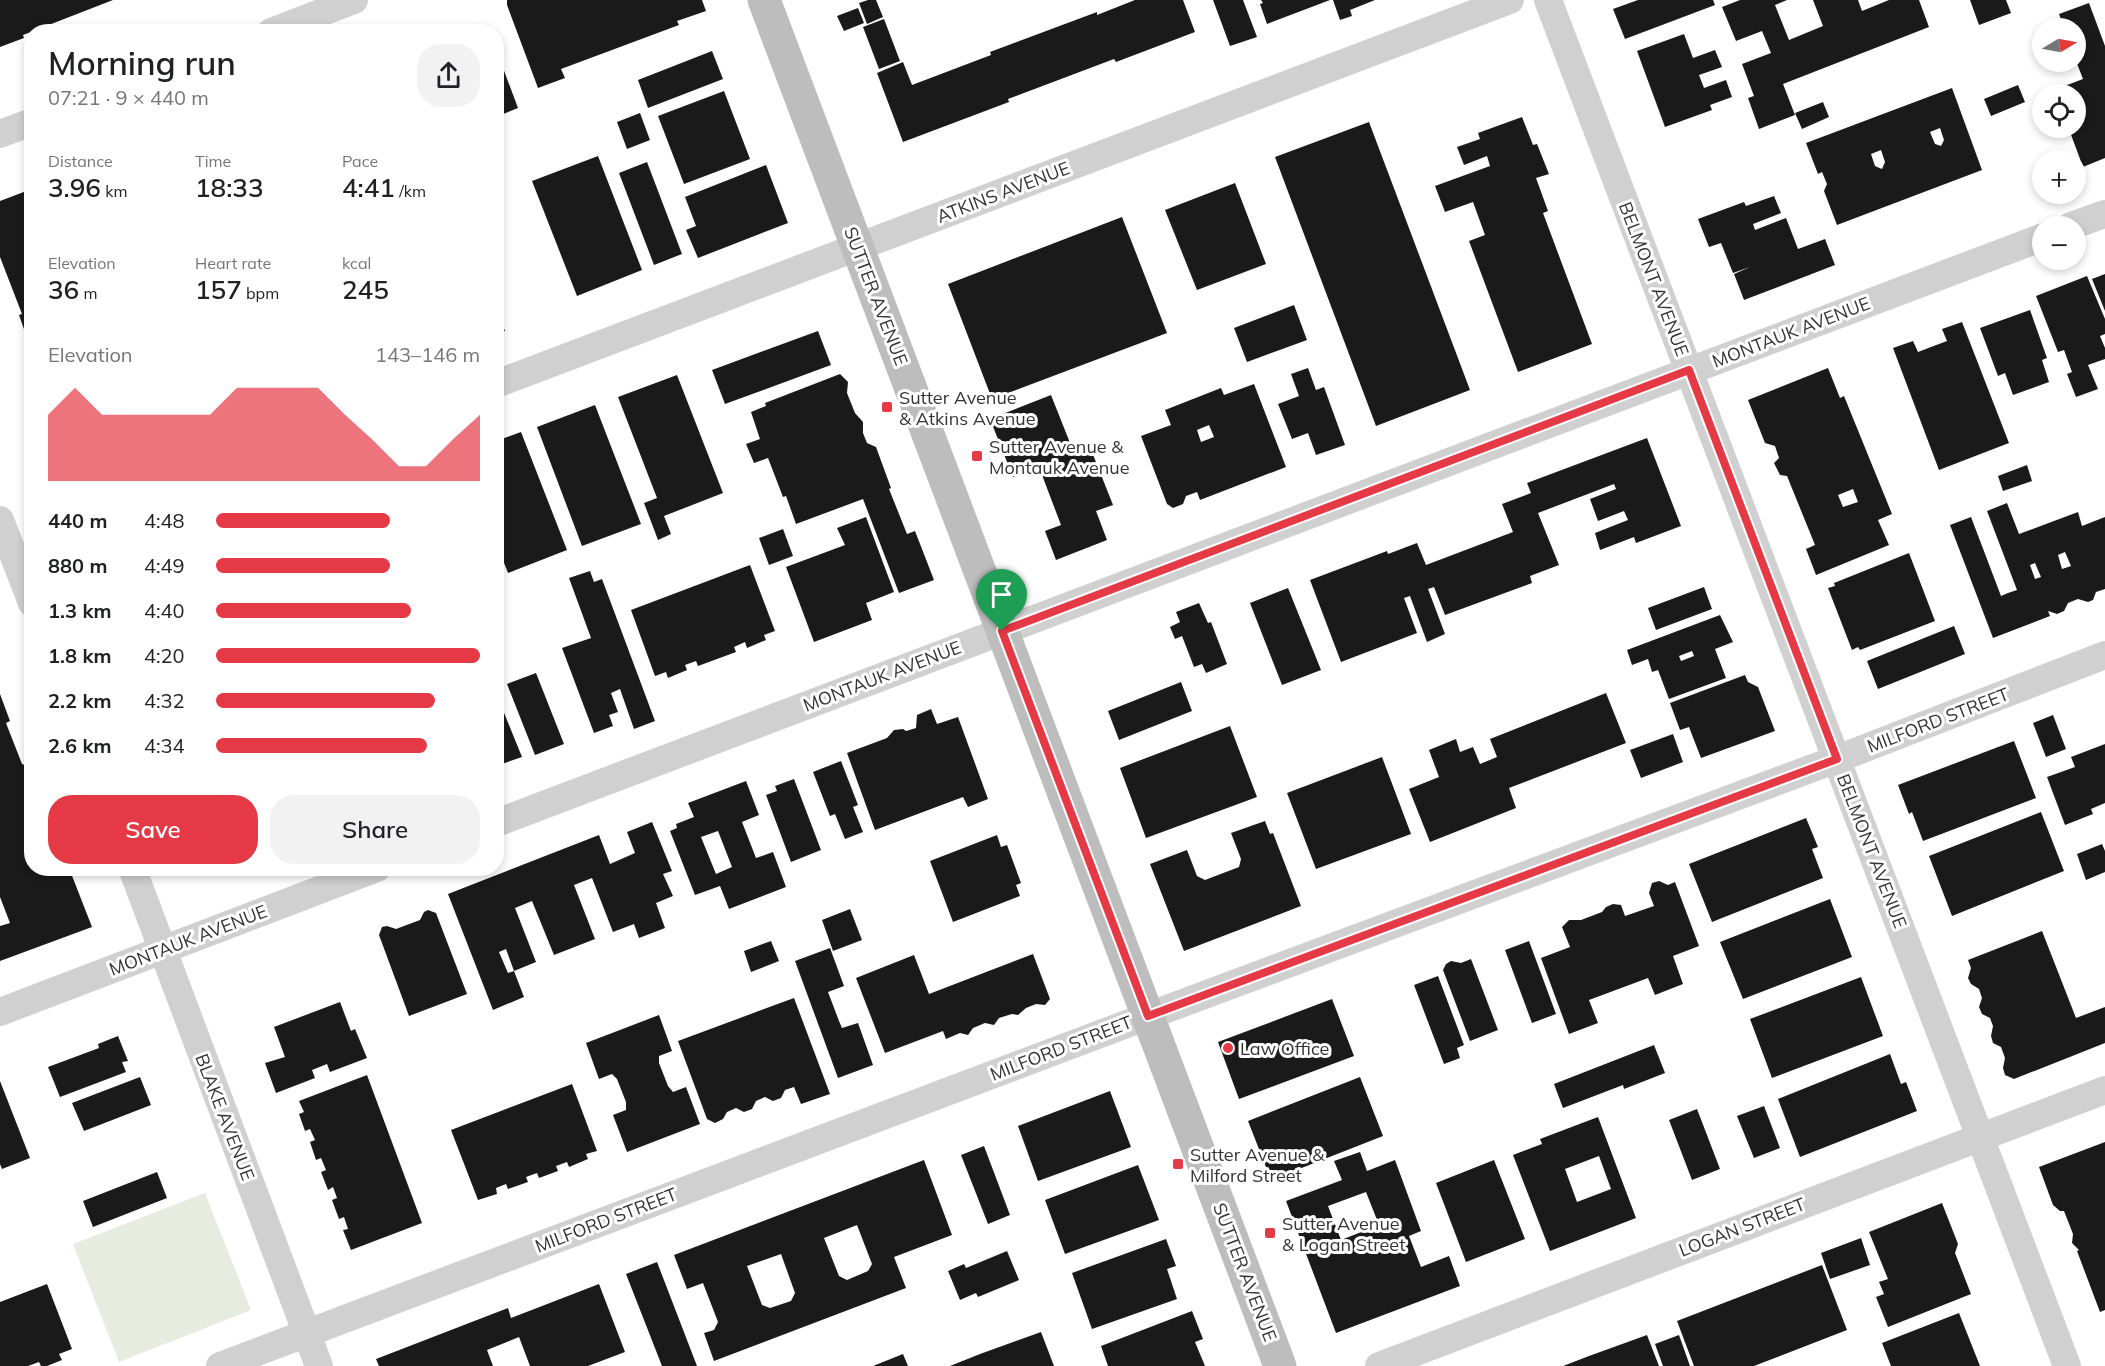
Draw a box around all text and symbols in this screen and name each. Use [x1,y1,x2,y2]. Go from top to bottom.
north arrow [2032,18,2086,72]
map controls [2032,18,2086,270]
text: Morning run [48,42,236,83]
button: share [417,44,480,107]
button: locate [2032,84,2086,138]
text: 07:21 · 9 × 440 m [48,85,209,110]
button: + [2032,150,2086,204]
text: Distance [48,151,113,171]
text: Time [195,151,231,171]
text: Pace [342,151,378,171]
street label: ATKINS AVENUE [933,156,1073,228]
text: 3.96 [48,171,101,204]
text: 18:33 [195,171,264,204]
text: 4:41 [342,171,395,204]
text: km [101,181,127,201]
text: /km [395,181,426,201]
street label: BELMONT AVENUE [1614,199,1694,359]
button: − [2032,216,2086,270]
street label: SUTTER AVENUE [839,223,913,369]
text: Elevation [48,253,116,273]
text: Heart rate [195,253,271,273]
text: kcal [342,253,371,273]
text: 36 [48,273,79,306]
text: 157 [195,273,242,306]
text: 245 [342,273,389,306]
text: m [79,283,97,303]
text: bpm [242,283,279,303]
street label: MONTAUK AVENUE [1709,291,1873,373]
text: Elevation [48,342,133,367]
text: 143–146 m [375,342,480,367]
place label: Sutter Avenue & Atkins Avenue [899,386,1036,430]
marker: Sutter Avenue & Atkins Avenue [880,400,894,414]
place label: Sutter Avenue & Montauk Avenue [989,435,1129,479]
marker: Sutter Avenue & Montauk Avenue [970,449,984,463]
text: 440 m [48,508,107,533]
text: 4:48 [144,508,185,533]
text: 880 m [48,553,107,578]
text: 4:49 [144,553,185,578]
pin [976,569,1027,631]
icon: arrive [985,578,1018,611]
text: 1.3 km [48,598,111,623]
text: 4:40 [144,598,185,623]
street label: MONTAUK AVENUE [800,635,964,717]
text: 1.8 km [48,643,111,668]
text: 4:20 [144,643,185,668]
street label: MILFORD STREET [1864,682,2012,758]
text: 2.2 km [48,688,111,713]
text: 4:32 [144,688,185,713]
text: 2.6 km [48,733,111,758]
text: 4:34 [144,733,185,758]
street label: BELMONT AVENUE [1832,771,1912,931]
button: Save [48,795,258,864]
button: Share [270,795,480,864]
street label: MONTAUK AVENUE [106,899,270,981]
street label: MILFORD STREET [987,1010,1135,1086]
place label: Law Office [1240,1037,1329,1060]
marker: Law Office [1221,1041,1235,1055]
street label: BLAKE AVENUE [190,1050,260,1184]
place label: Sutter Avenue & Milford Street [1190,1143,1325,1187]
marker: Sutter Avenue & Milford Street [1171,1157,1185,1171]
street label: MILFORD STREET [532,1182,680,1258]
street label: LOGAN STREET [1675,1192,1809,1262]
street label: SUTTER AVENUE [1208,1199,1282,1345]
place label: Sutter Avenue & Logan Street [1282,1212,1405,1256]
marker: Sutter Avenue & Logan Street [1263,1226,1277,1240]

